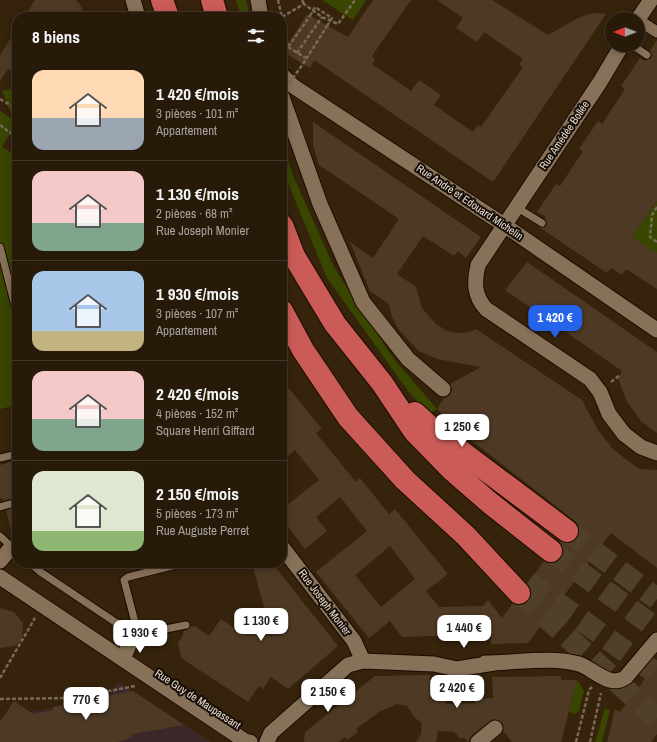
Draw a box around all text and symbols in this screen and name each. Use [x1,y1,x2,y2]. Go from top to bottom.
north arrow [605,12,645,52]
map controls [605,12,645,52]
text: 8 biens [32,25,80,48]
icon: filters [245,25,267,47]
text: 1 420 €/mois [156,82,239,105]
icon: home [64,86,112,134]
street label: Rue Amédée Bollée [536,98,592,172]
text: 3 pièces · 101 m² [156,105,238,122]
text: Appartement [156,122,217,139]
street label: Rue André et Edouard Michelin [414,161,526,243]
text: 1 130 €/mois [156,182,239,205]
icon: home [64,187,112,235]
text: 2 pièces · 68 m² [156,205,232,222]
text: Rue Joseph Monier [156,222,249,239]
text: 1 930 €/mois [156,282,239,305]
icon: home [64,287,112,335]
text: 3 pièces · 107 m² [156,305,238,322]
pin: 1 420 € [518,305,592,339]
text: 1 420 € [537,309,573,326]
text: Appartement [156,322,217,339]
text: 2 420 €/mois [156,382,239,405]
icon: home [64,387,112,435]
text: 4 pièces · 152 m² [156,405,238,422]
pin: 1 250 € [425,414,499,448]
text: 1 250 € [444,418,480,435]
text: Square Henri Giffard [156,422,255,439]
text: 2 150 €/mois [156,482,239,505]
icon: home [64,487,112,535]
text: 5 pièces · 173 m² [156,505,238,522]
text: Rue Auguste Perret [156,522,249,539]
street label: Rue Joseph Monier [296,566,354,638]
pin: 1 130 € [224,608,298,642]
text: 1 130 € [243,612,279,629]
pin: 1 440 € [427,615,501,649]
text: 1 440 € [446,619,482,636]
pin: 1 930 € [103,620,177,654]
text: 1 930 € [122,624,158,641]
street label: Rue Guy de Maupassant [152,666,244,732]
pin: 2 420 € [420,675,494,709]
pin: 2 150 € [291,679,365,713]
text: 2 420 € [439,679,475,696]
text: 2 150 € [310,683,346,700]
pin: 770 € [58,687,114,721]
text: 770 € [73,691,99,708]

